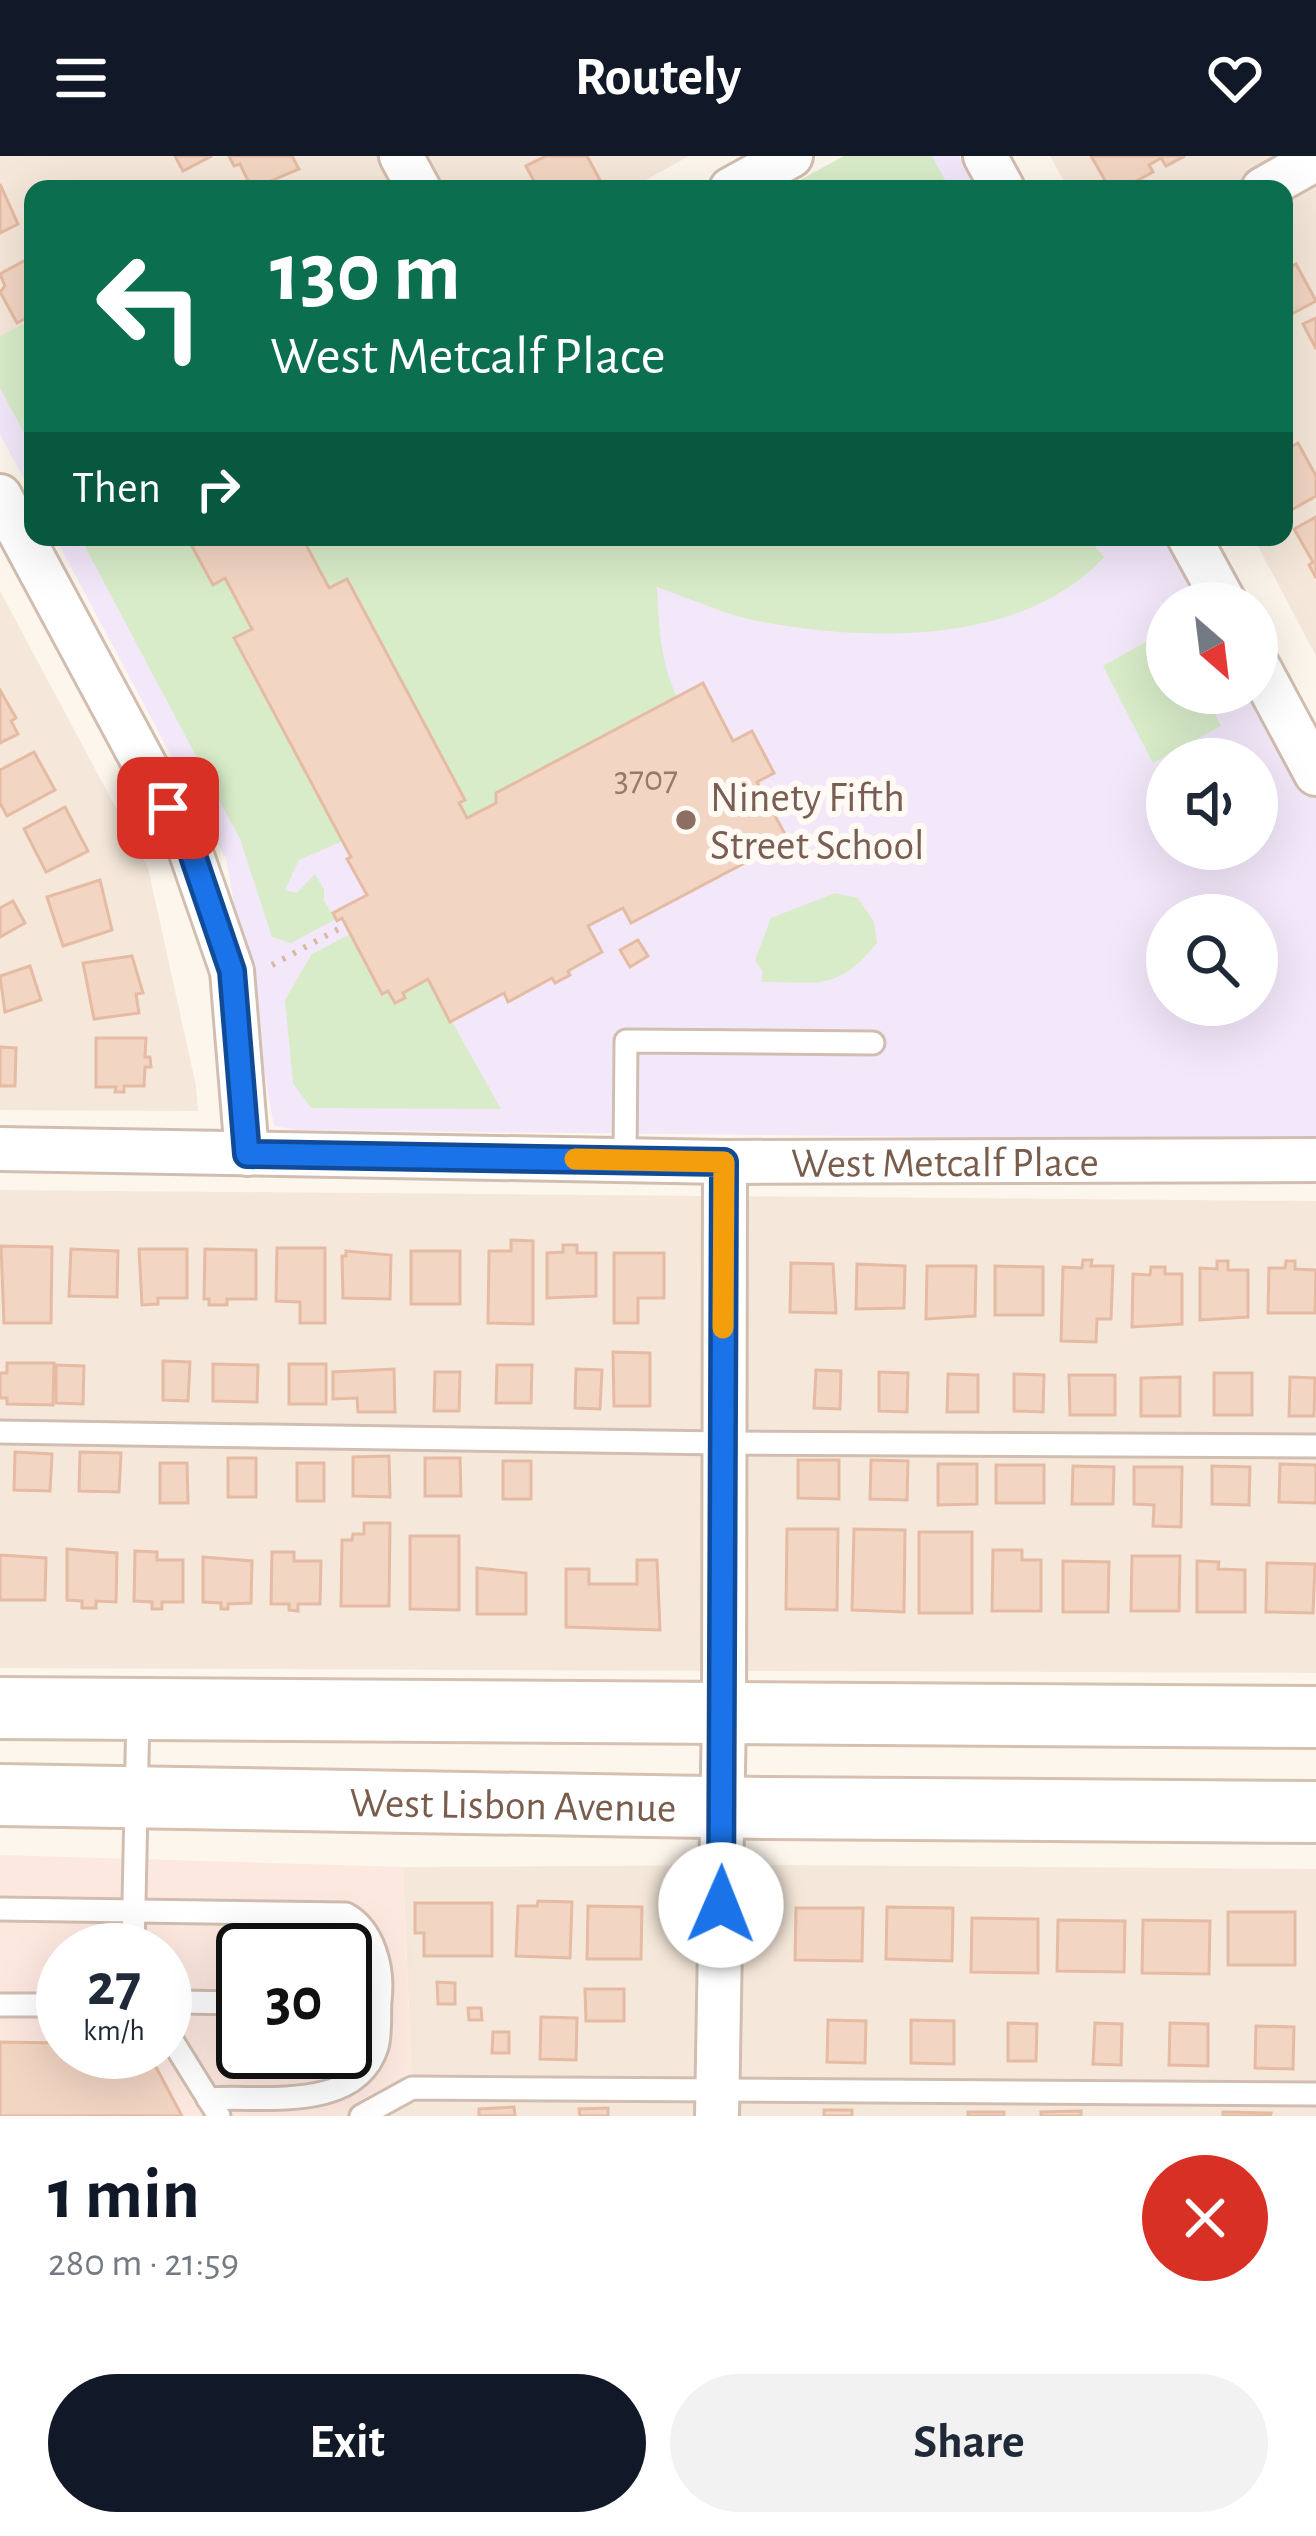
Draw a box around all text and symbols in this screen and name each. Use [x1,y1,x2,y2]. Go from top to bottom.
icon: menu [48,45,114,111]
icon: heart [1202,45,1268,111]
text: Routely [575,51,741,105]
icon: left [72,228,228,384]
text: 130 m [270,232,461,316]
text: West Metcalf Place [270,330,666,384]
icon: right [185,456,251,522]
text: Then [72,466,161,511]
north arrow [1146,582,1278,714]
map controls [1146,582,1278,1026]
button: sound [1146,738,1278,870]
pin [117,757,219,859]
house number: 3707 [614,761,678,797]
icon: arrive [135,775,201,841]
place label: Ninety Fifth Street School [710,777,924,867]
marker: Ninety Fifth Street School [673,807,699,833]
button: search [1146,894,1278,1026]
street label: West Metcalf Place [791,1142,1099,1185]
street label: West Lisbon Avenue [349,1782,677,1829]
position arrow [658,1842,784,1968]
speed limit sign: 30 [216,1923,372,2079]
text: 27 [87,1956,141,2016]
text: km/h [83,2016,145,2046]
button: close [1142,2155,1268,2281]
text: 1 min [48,2159,200,2231]
text: 280 m · 21:59 [48,2244,239,2283]
button: Exit [48,2374,646,2512]
button: Share [670,2374,1268,2512]

